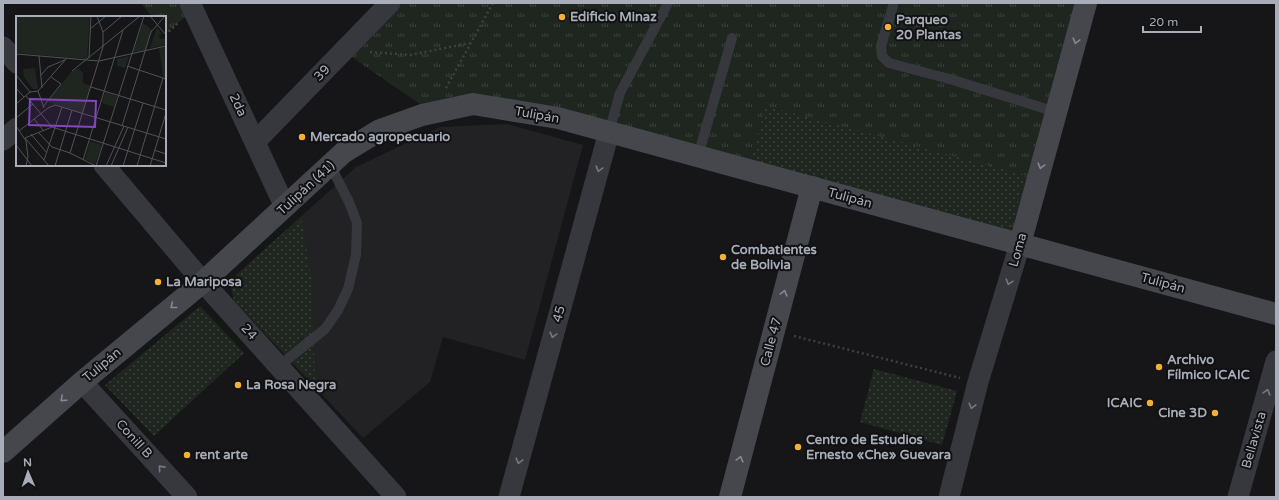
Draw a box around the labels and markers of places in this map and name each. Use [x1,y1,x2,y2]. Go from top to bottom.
place label: Edificio Minaz [570,9,657,25]
marker: Edificio Minaz [557,12,567,22]
place label: Parqueo 20 Plantas [896,12,961,43]
marker: Parqueo 20 Plantas [883,22,893,32]
place label: Mercado agropecuario [310,129,450,145]
marker: Mercado agropecuario [297,132,307,142]
place label: Combatientes de Bolivia [731,242,817,273]
marker: Combatientes de Bolivia [718,252,728,262]
place label: La Mariposa [166,274,242,290]
marker: La Mariposa [153,277,163,287]
place label: Archivo Fílmico ICAIC [1167,352,1250,383]
marker: Archivo Fílmico ICAIC [1154,362,1164,372]
place label: La Rosa Negra [246,377,336,393]
marker: La Rosa Negra [233,380,243,390]
place label: ICAIC [1107,395,1142,411]
marker: ICAIC [1145,398,1155,408]
place label: Cine 3D [1158,405,1207,421]
marker: Cine 3D [1210,408,1220,418]
place label: Centro de Estudios Ernesto «Che» Guevara [806,432,951,463]
marker: Centro de Estudios Ernesto «Che» Guevara [793,442,803,452]
place label: rent arte [195,447,248,463]
marker: rent arte [182,450,192,460]

